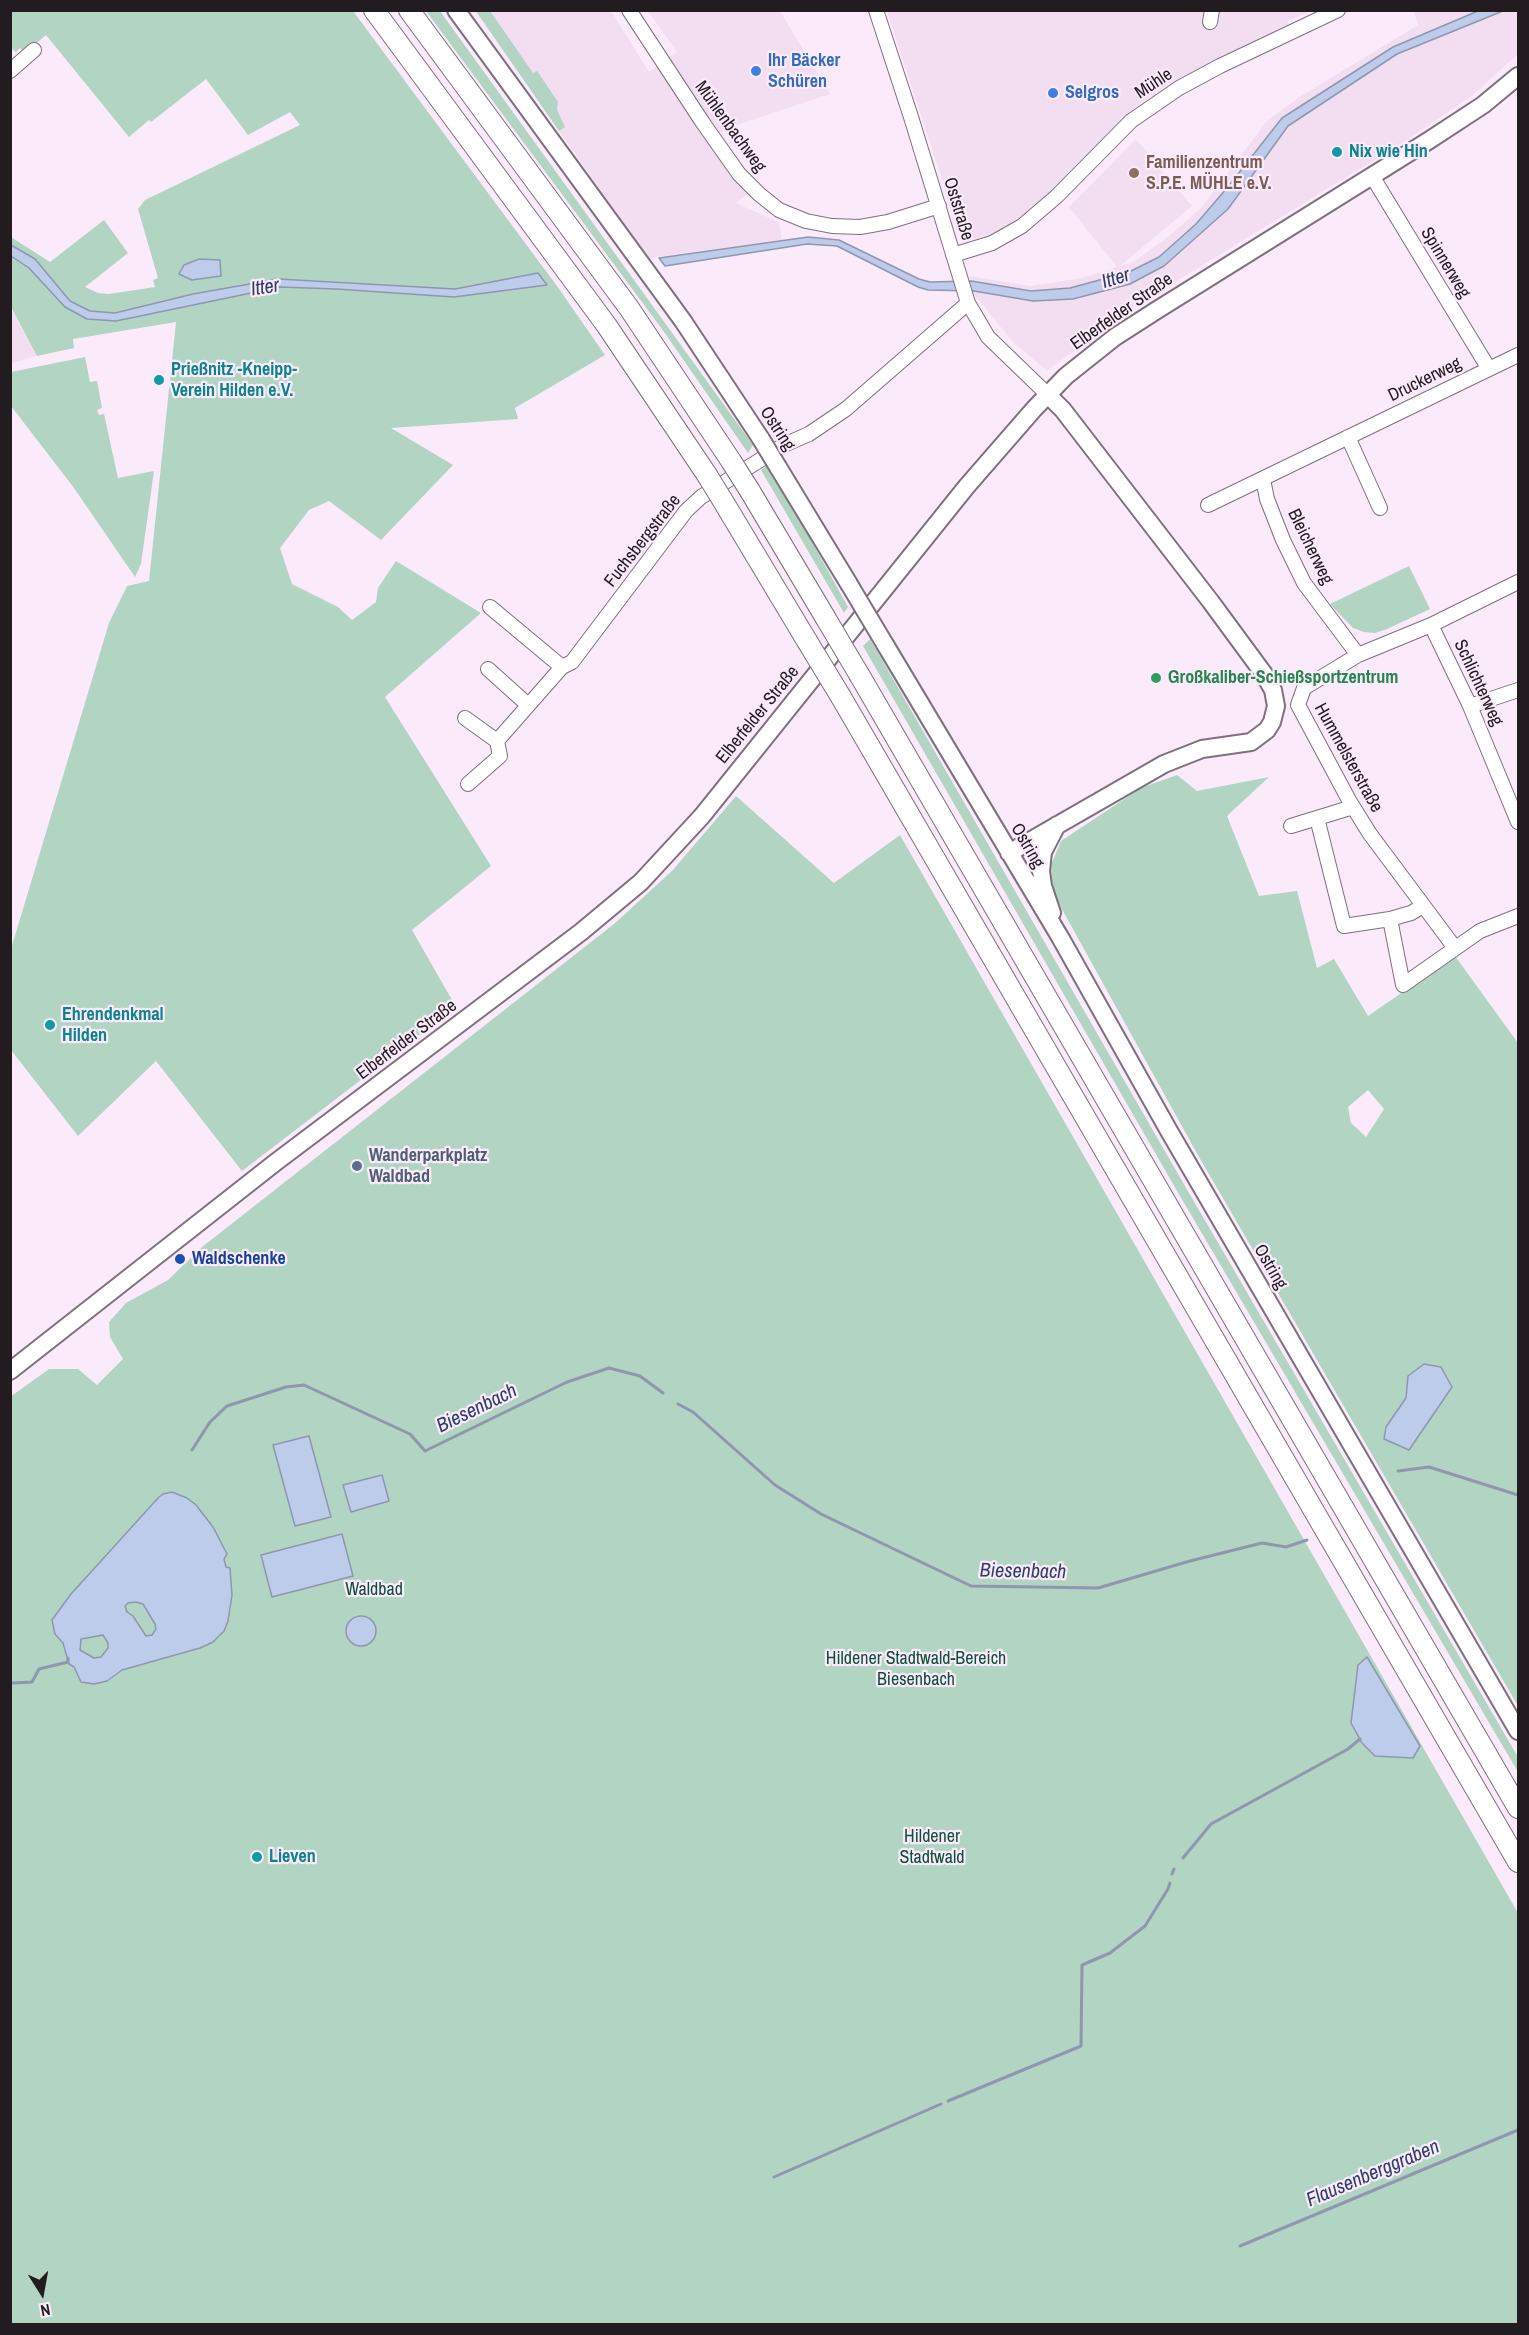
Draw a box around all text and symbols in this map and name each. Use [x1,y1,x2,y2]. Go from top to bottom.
place label: Ihr Bäcker Schüren [768,50,840,92]
marker: Ihr Bäcker Schüren [749,64,763,78]
street label: Mühle [1131,64,1177,104]
street label: Mühlenbachweg [690,77,770,177]
place label: Selgros [1065,82,1119,104]
marker: Selgros [1046,86,1060,100]
place label: Nix wie Hin [1349,141,1428,163]
marker: Nix wie Hin [1330,145,1344,159]
place label: Familienzentrum S.P.E. MÜHLE e.V. [1146,152,1272,195]
marker: Familienzentrum S.P.E. MÜHLE e.V. [1127,166,1141,180]
street label: Oststraße [938,175,978,243]
street label: Spinnerweg [1415,224,1475,302]
water label: Itter [1099,263,1133,295]
street label: Elberfelder Straße [1067,269,1177,355]
water label: Itter [249,274,281,302]
street label: Druckerweg [1385,353,1465,407]
place label: Prießnitz -Kneipp- Verein Hilden e.V. [171,359,297,401]
marker: Prießnitz -Kneipp- Verein Hilden e.V. [152,373,166,387]
street label: Ostring [755,403,799,455]
street label: Fuchsbergstraße [600,490,686,592]
street label: Bleicherweg [1282,506,1338,588]
street label: Schlichterweg [1449,636,1507,730]
street label: Elberfelder Straße [712,662,804,768]
place label: Großkaliber-Schießsportzentrum [1168,667,1398,689]
marker: Großkaliber-Schießsportzentrum [1149,671,1163,685]
street label: Hummelsterstraße [1309,700,1387,816]
street label: Ostring [1006,820,1048,872]
street label: Elberfelder Straße [353,995,461,1085]
place label: Ehrendenkmal Hilden [62,1004,164,1046]
marker: Ehrendenkmal Hilden [43,1018,57,1032]
place label: Wanderparkplatz Waldbad [369,1145,487,1188]
marker: Wanderparkplatz Waldbad [350,1159,364,1173]
street label: Ostring [1249,1241,1291,1293]
place label: Waldschenke [192,1248,286,1270]
marker: Waldschenke [173,1252,187,1266]
water label: Biesenbach [433,1379,521,1439]
water label: Biesenbach [979,1559,1067,1585]
park label: Waldbad [345,1579,403,1601]
park label: Hildener Stadtwald-Bereich Biesenbach [826,1648,1006,1690]
park label: Hildener Stadtwald [900,1826,964,1868]
place label: Lieven [269,1846,316,1868]
marker: Lieven [250,1850,264,1864]
water label: Flausenberggraben [1303,2135,1443,2213]
north arrow [12,2263,72,2323]
text: N [39,2299,52,2322]

